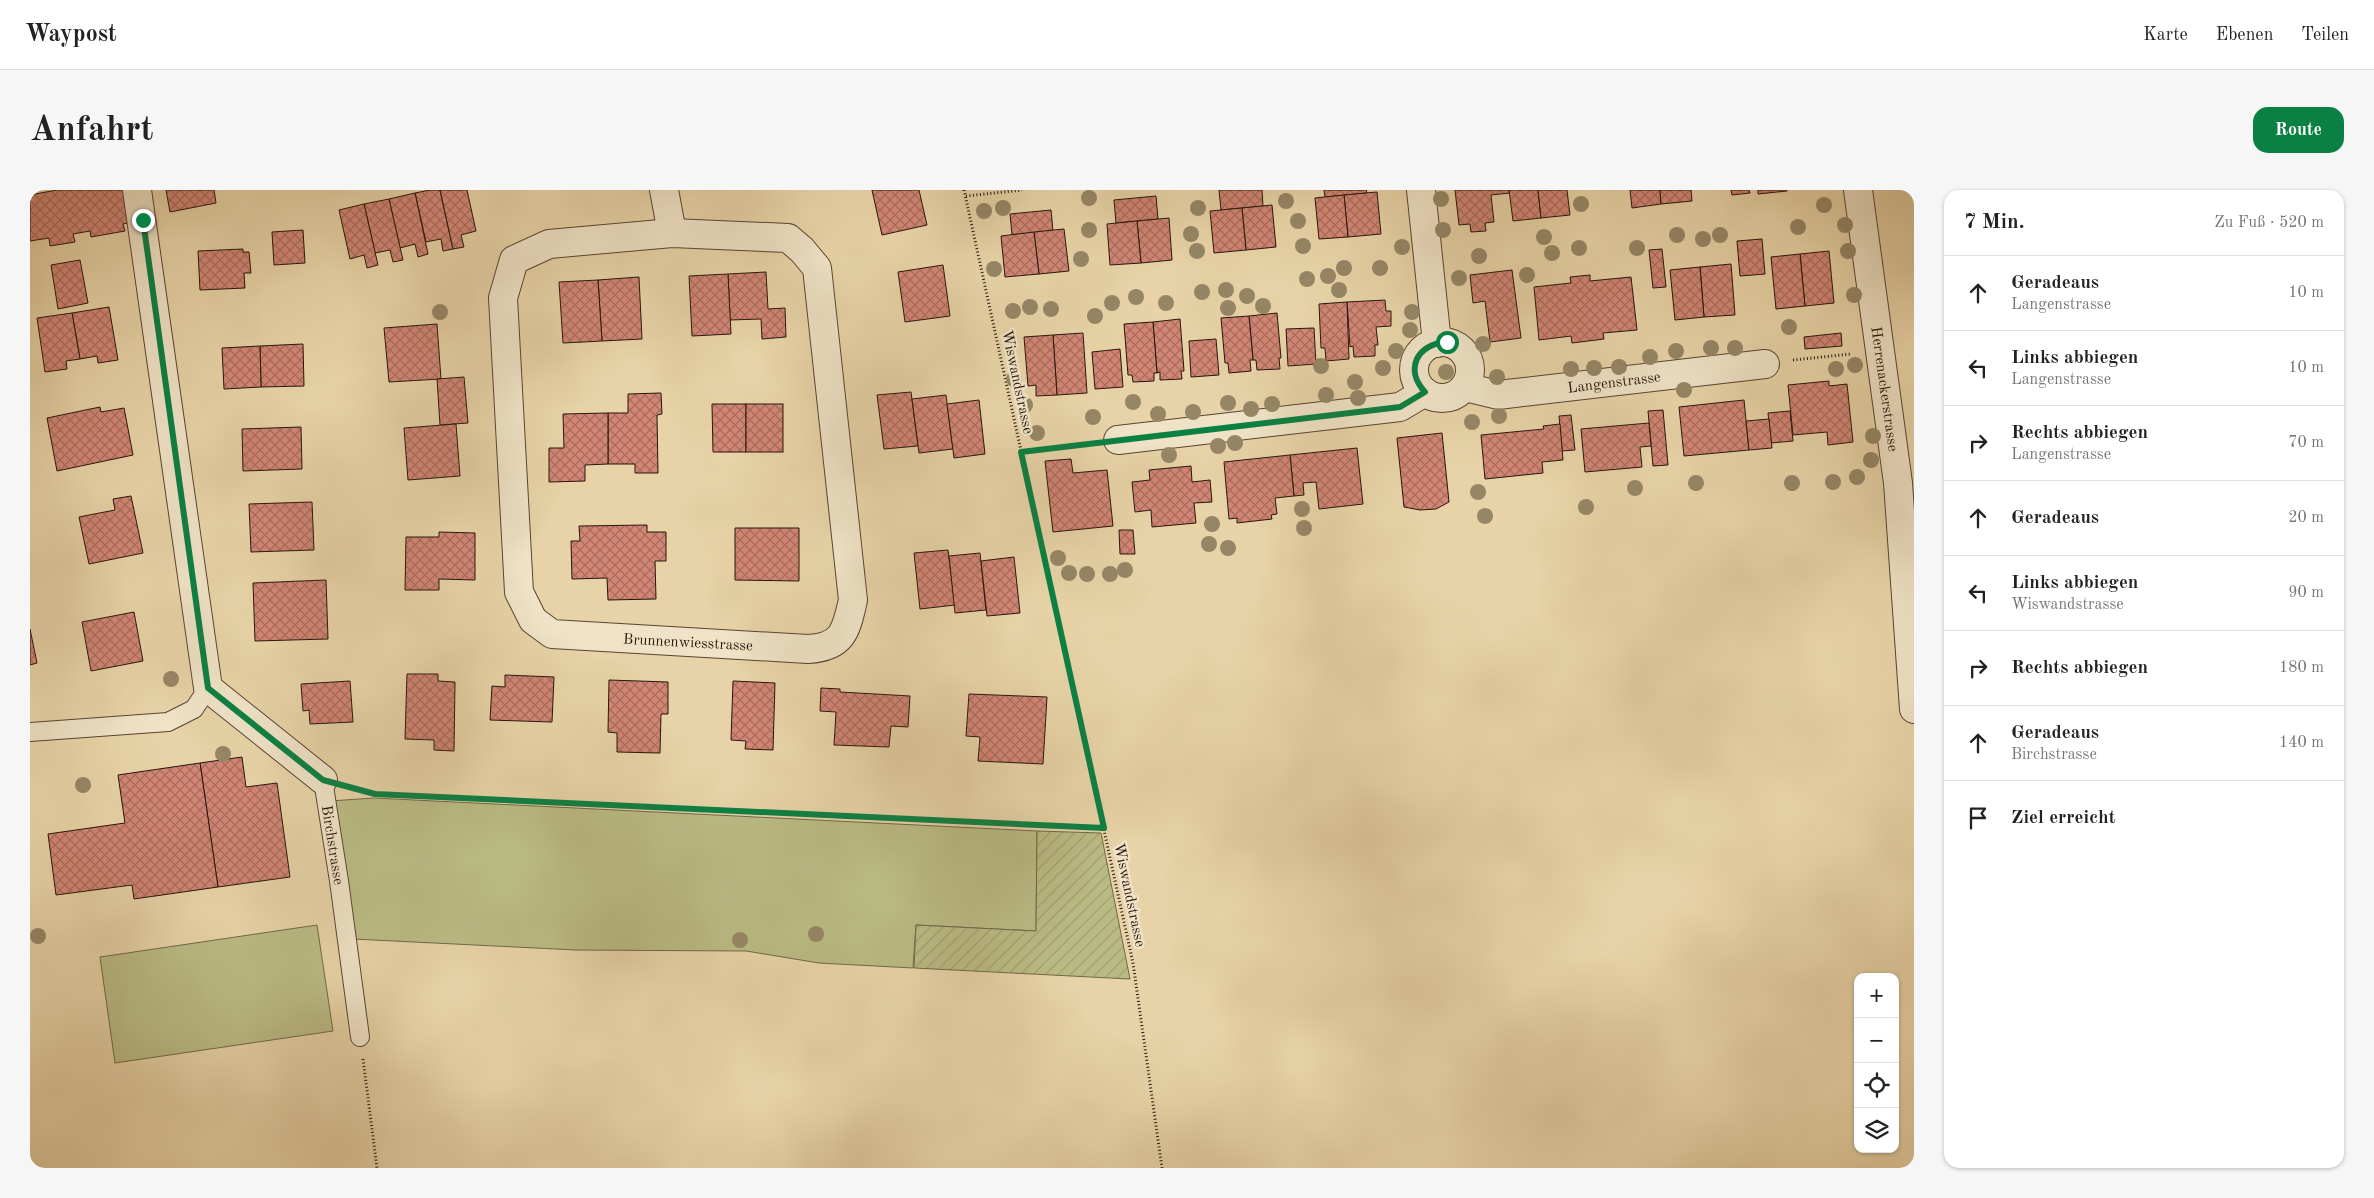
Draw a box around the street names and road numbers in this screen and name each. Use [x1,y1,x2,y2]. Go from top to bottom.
street label: Herrenackerstrasse [1867,326,1900,453]
street label: Wiswandstrasse [998,329,1035,436]
street label: Langenstrasse [1567,370,1662,397]
street label: Brunnenwiesstrasse [623,633,753,654]
street label: Birchstrasse [318,804,345,886]
street label: Wiswandstrasse [1110,842,1147,949]

